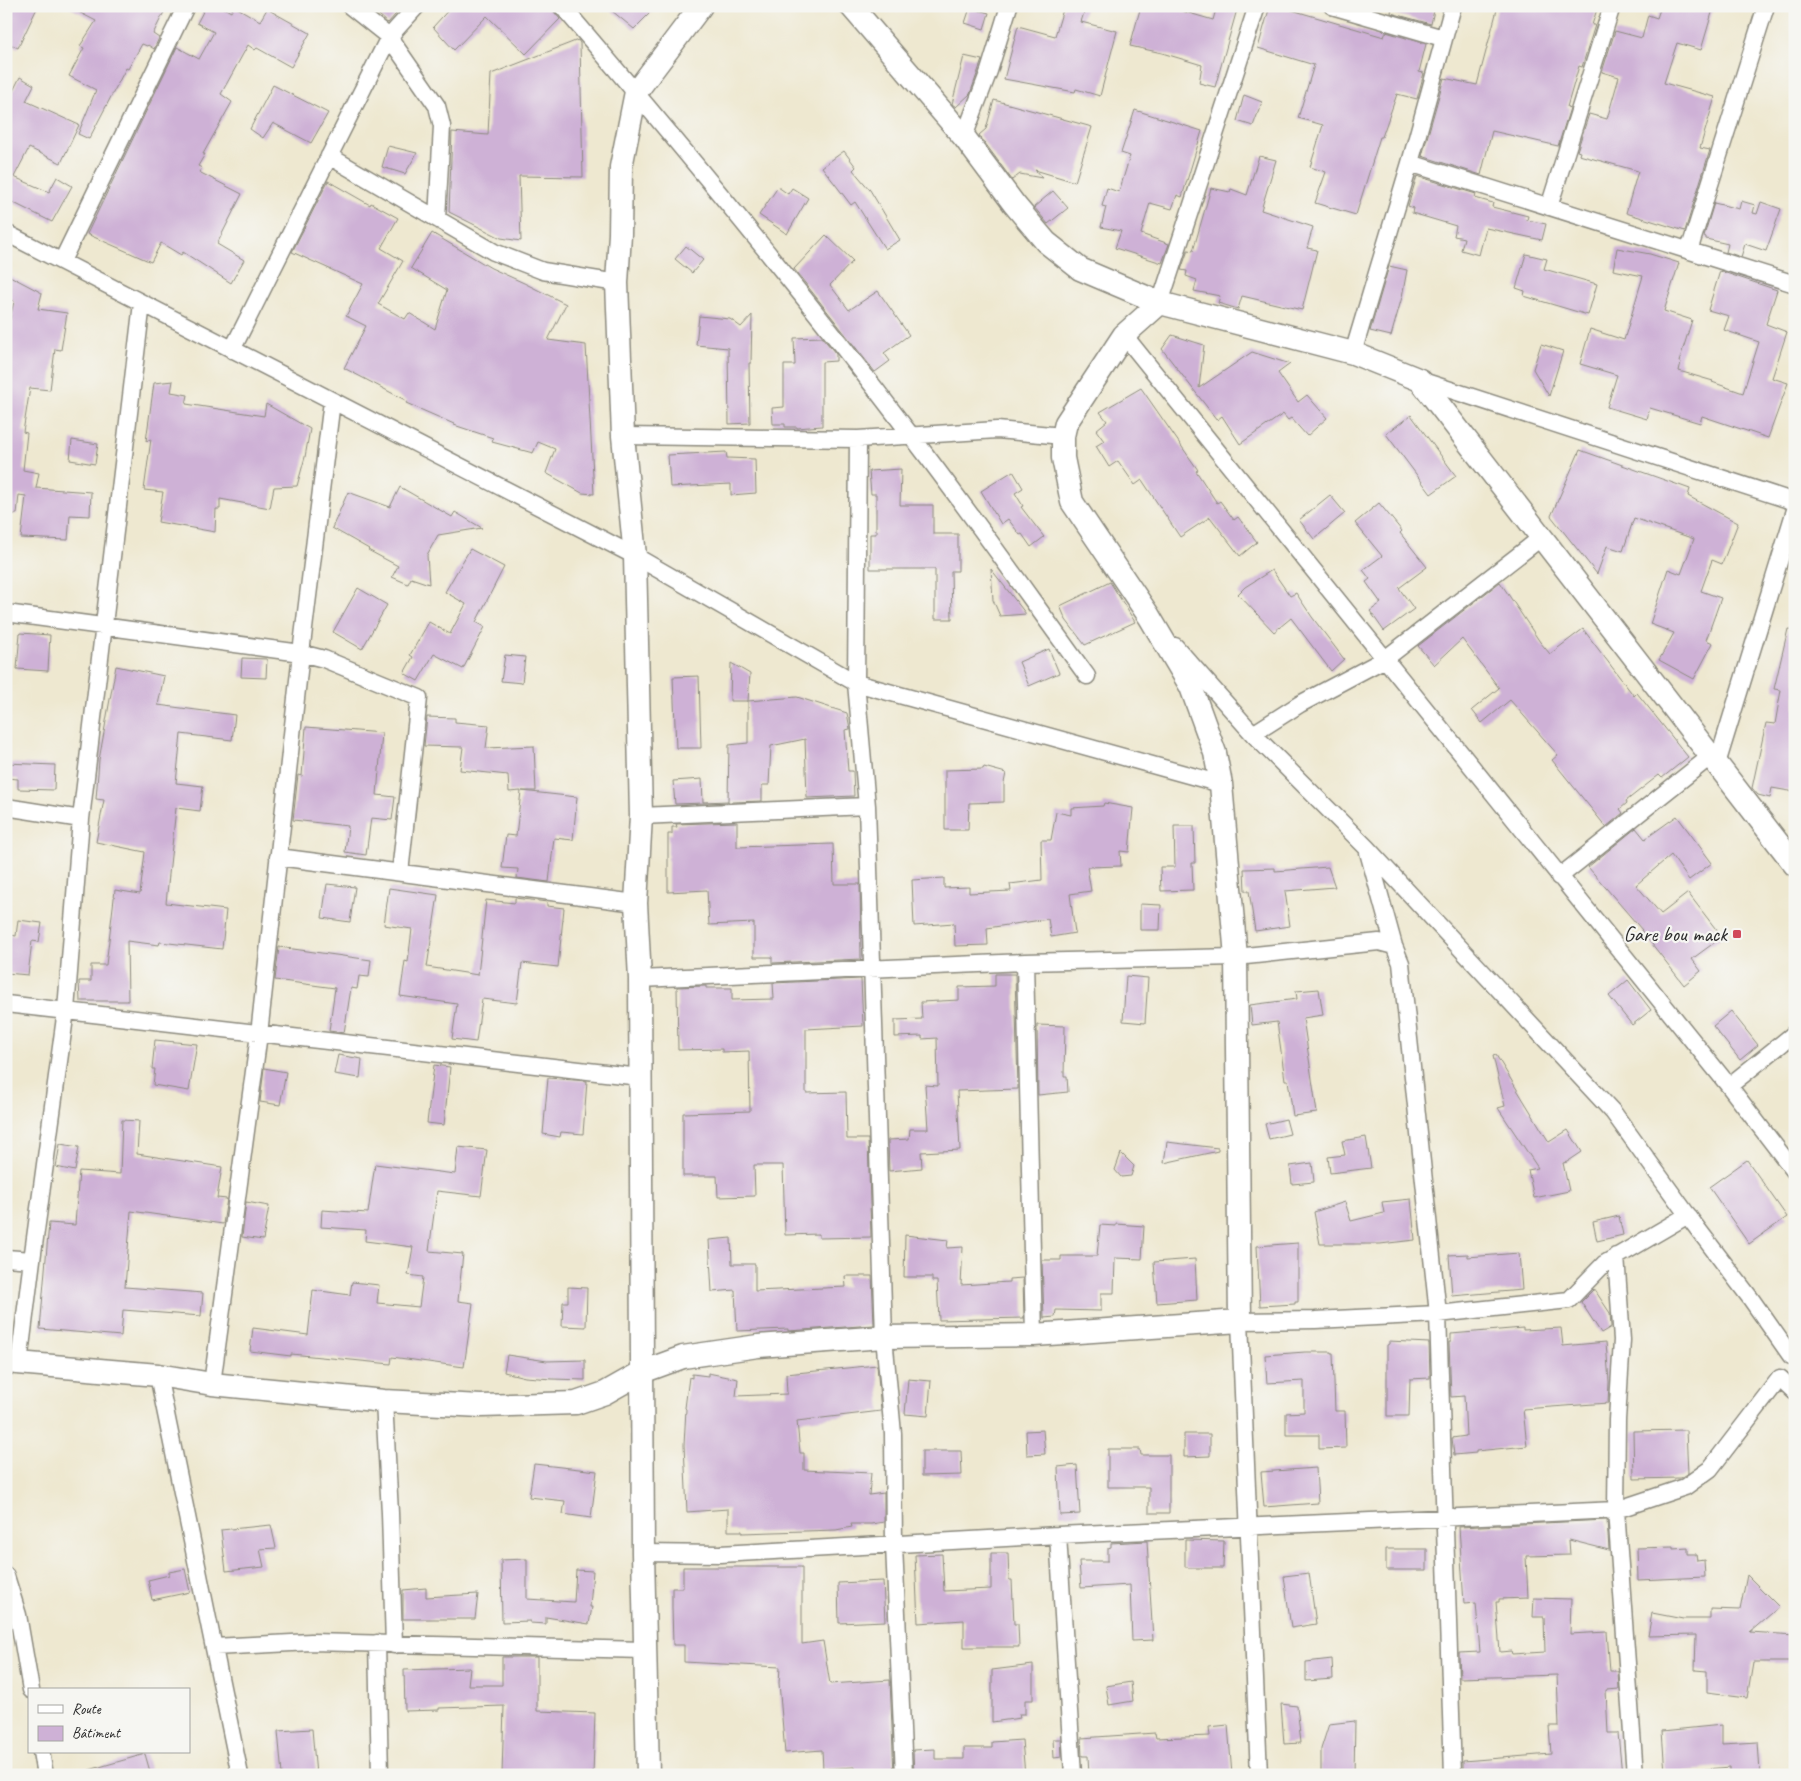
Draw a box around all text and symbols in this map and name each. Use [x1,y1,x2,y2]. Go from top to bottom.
place label: Gare bou mack [1623,921,1728,947]
marker: Gare bou mack [1731,928,1743,940]
legend [28,1688,190,1754]
text: Route [72,1700,102,1719]
text: Bâtiment [72,1724,122,1743]

